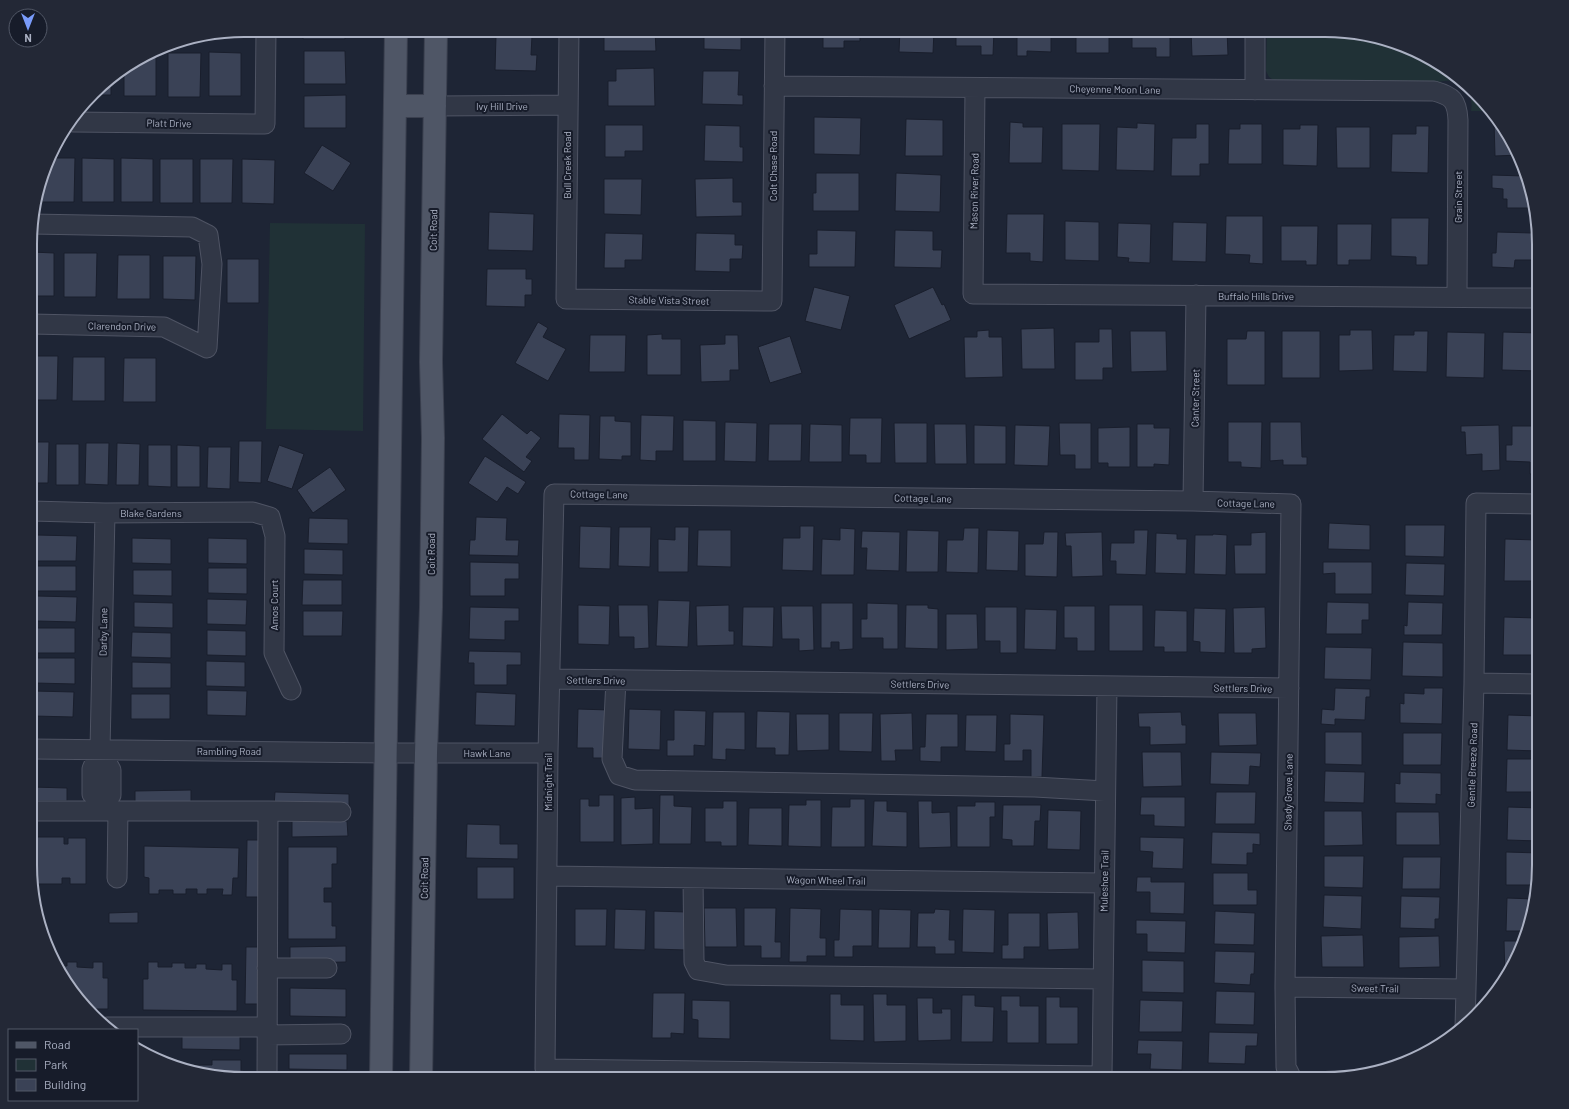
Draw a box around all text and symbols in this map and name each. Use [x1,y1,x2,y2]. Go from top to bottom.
north arrow [8,8,48,48]
text: N [24,32,32,45]
street label: Cheyenne Moon Lane [1069,82,1161,96]
street label: Ivy Hill Drive [476,100,528,112]
street label: Platt Drive [146,117,192,129]
street label: Bull Creek Road [561,131,573,199]
street label: Colt Chase Road [767,131,779,201]
street label: Mason River Road [967,153,981,229]
street label: Grain Street [1452,171,1464,223]
street label: Coit Road [427,209,439,251]
street label: Buffalo Hills Drive [1218,290,1294,302]
street label: Stable Vista Street [628,293,710,307]
street label: Clarendon Drive [88,319,156,333]
street label: Canter Street [1188,368,1202,427]
street label: Cottage Lane [570,487,628,501]
street label: Cottage Lane [894,491,952,505]
street label: Cottage Lane [1217,496,1275,510]
street label: Blake Gardens [120,507,182,519]
street label: Coit Road [425,533,437,575]
street label: Amos Court [268,579,280,630]
street label: Darby Lane [97,608,109,656]
street label: Settlers Drive [567,673,625,687]
street label: Settlers Drive [891,677,949,691]
street label: Settlers Drive [1214,681,1272,695]
street label: Gentle Breeze Road [1465,723,1479,807]
street label: Rambling Road [197,745,261,757]
street label: Hawk Lane [463,747,511,759]
street label: Midnight Trail [542,753,554,811]
street label: Shady Grove Lane [1281,754,1295,830]
street label: Muleshoe Trail [1097,850,1111,912]
street label: Coit Road [418,857,430,899]
street label: Wagon Wheel Trail [786,873,866,887]
street label: Sweet Trail [1351,982,1399,994]
legend [8,1029,138,1101]
text: Road [44,1037,71,1051]
text: Park [44,1057,68,1071]
text: Building [44,1077,86,1091]

